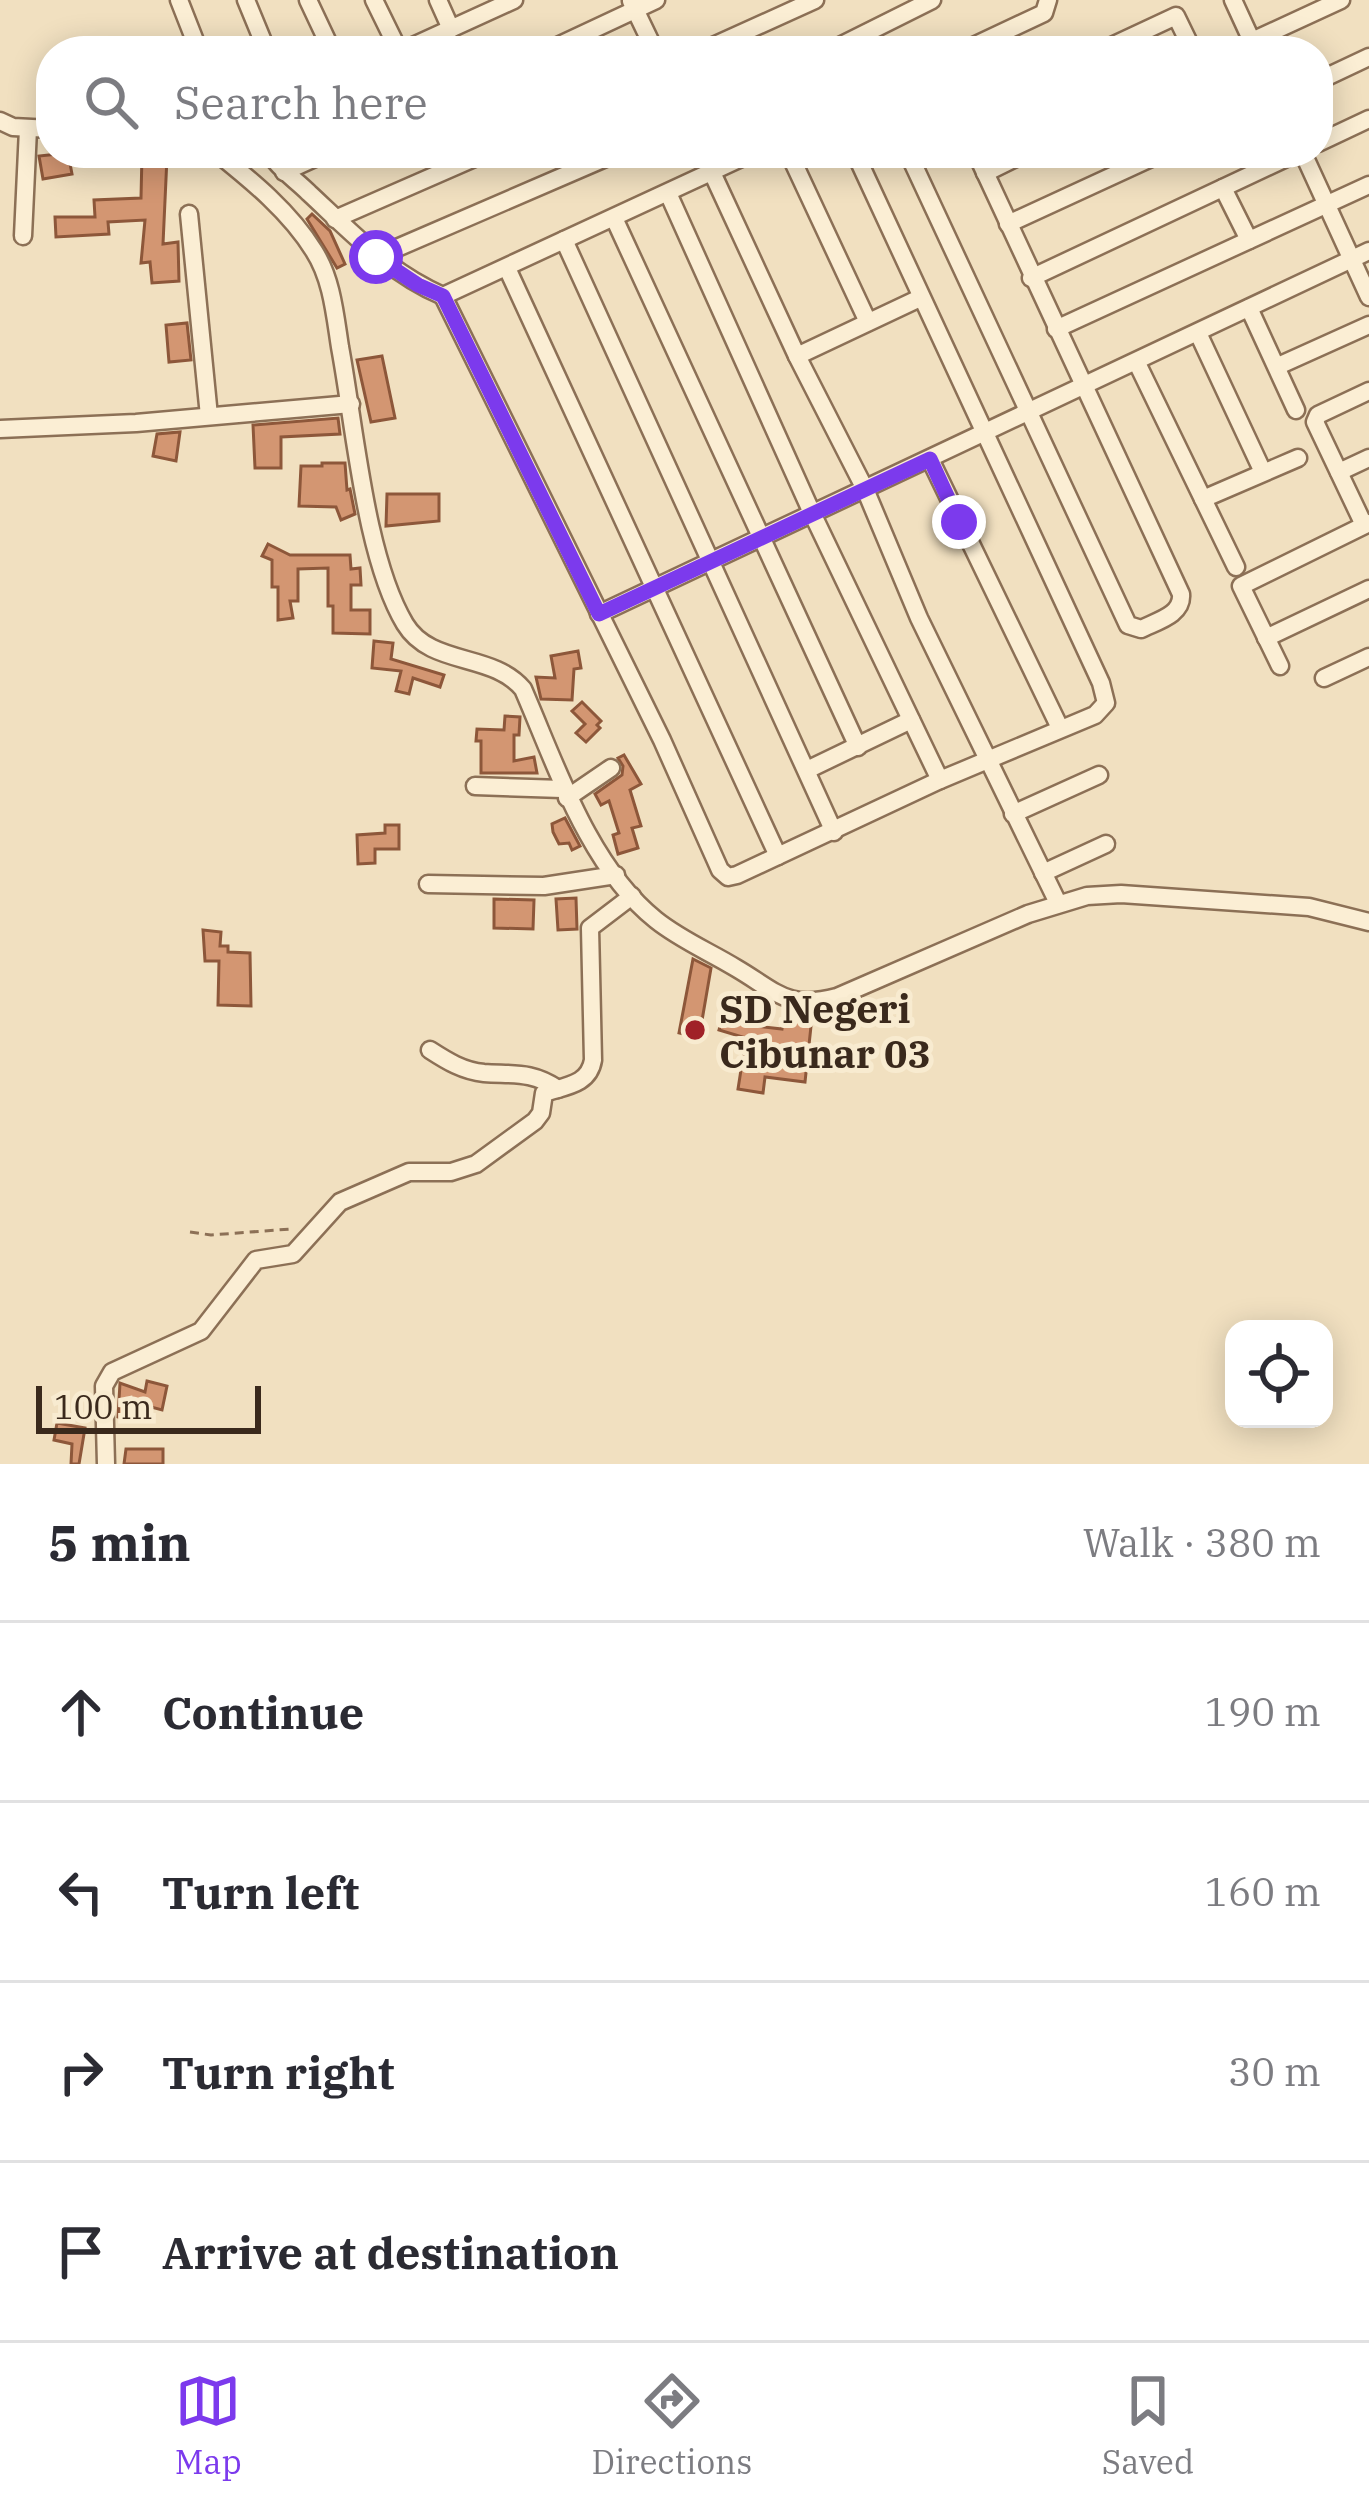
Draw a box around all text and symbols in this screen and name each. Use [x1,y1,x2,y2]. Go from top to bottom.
search box [36,36,1333,168]
icon: search [78,69,144,135]
text: Search here [174,73,428,131]
route start [349,230,403,284]
route end [932,495,986,549]
place label: SD Negeri Cibunar 03 [719,983,931,1079]
marker: SD Negeri Cibunar 03 [682,1017,708,1043]
map controls [1225,1320,1333,1428]
button: locate [1225,1320,1333,1428]
scale bar [36,1380,261,1433]
text: 100 m [54,1385,153,1428]
text: 5 min [48,1509,191,1575]
text: Walk · 380 m [1083,1517,1321,1568]
icon: ahead [48,1679,114,1745]
text: Continue [162,1683,364,1741]
text: 190 m [1205,1686,1321,1737]
icon: left [48,1859,114,1925]
text: Turn left [162,1863,359,1921]
text: 160 m [1205,1866,1321,1917]
icon: right [48,2039,114,2105]
text: Turn right [162,2043,394,2101]
text: 30 m [1228,2046,1321,2097]
icon: arrive [48,2219,114,2285]
text: Arrive at destination [162,2223,619,2281]
tab: Map [175,2368,242,2483]
tab: Directions [591,2368,752,2483]
tab: Saved [1102,2368,1194,2483]

